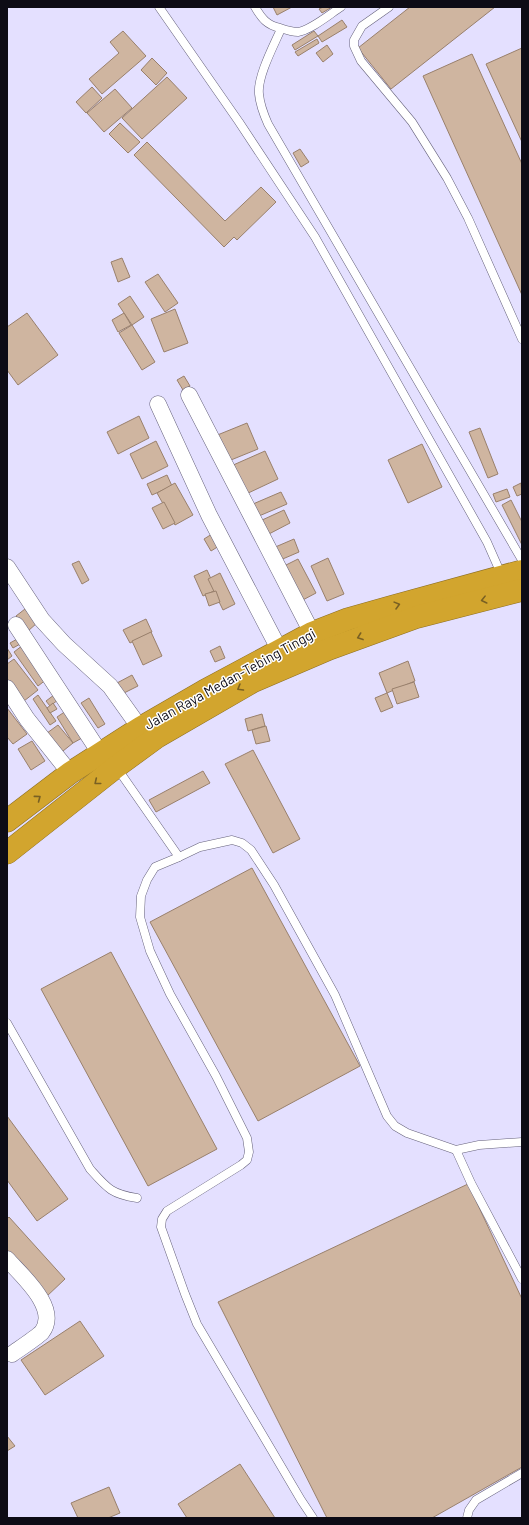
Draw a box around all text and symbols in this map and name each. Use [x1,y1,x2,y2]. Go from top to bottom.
one-way arrow [481,595,487,603]
one-way arrow [394,601,400,609]
street label: Jalan Raya Medan-Tebing Tinggi [141,624,318,733]
one-way arrow [357,633,364,641]
one-way arrow [237,684,245,691]
one-way arrow [94,777,101,784]
one-way arrow [34,795,41,802]

